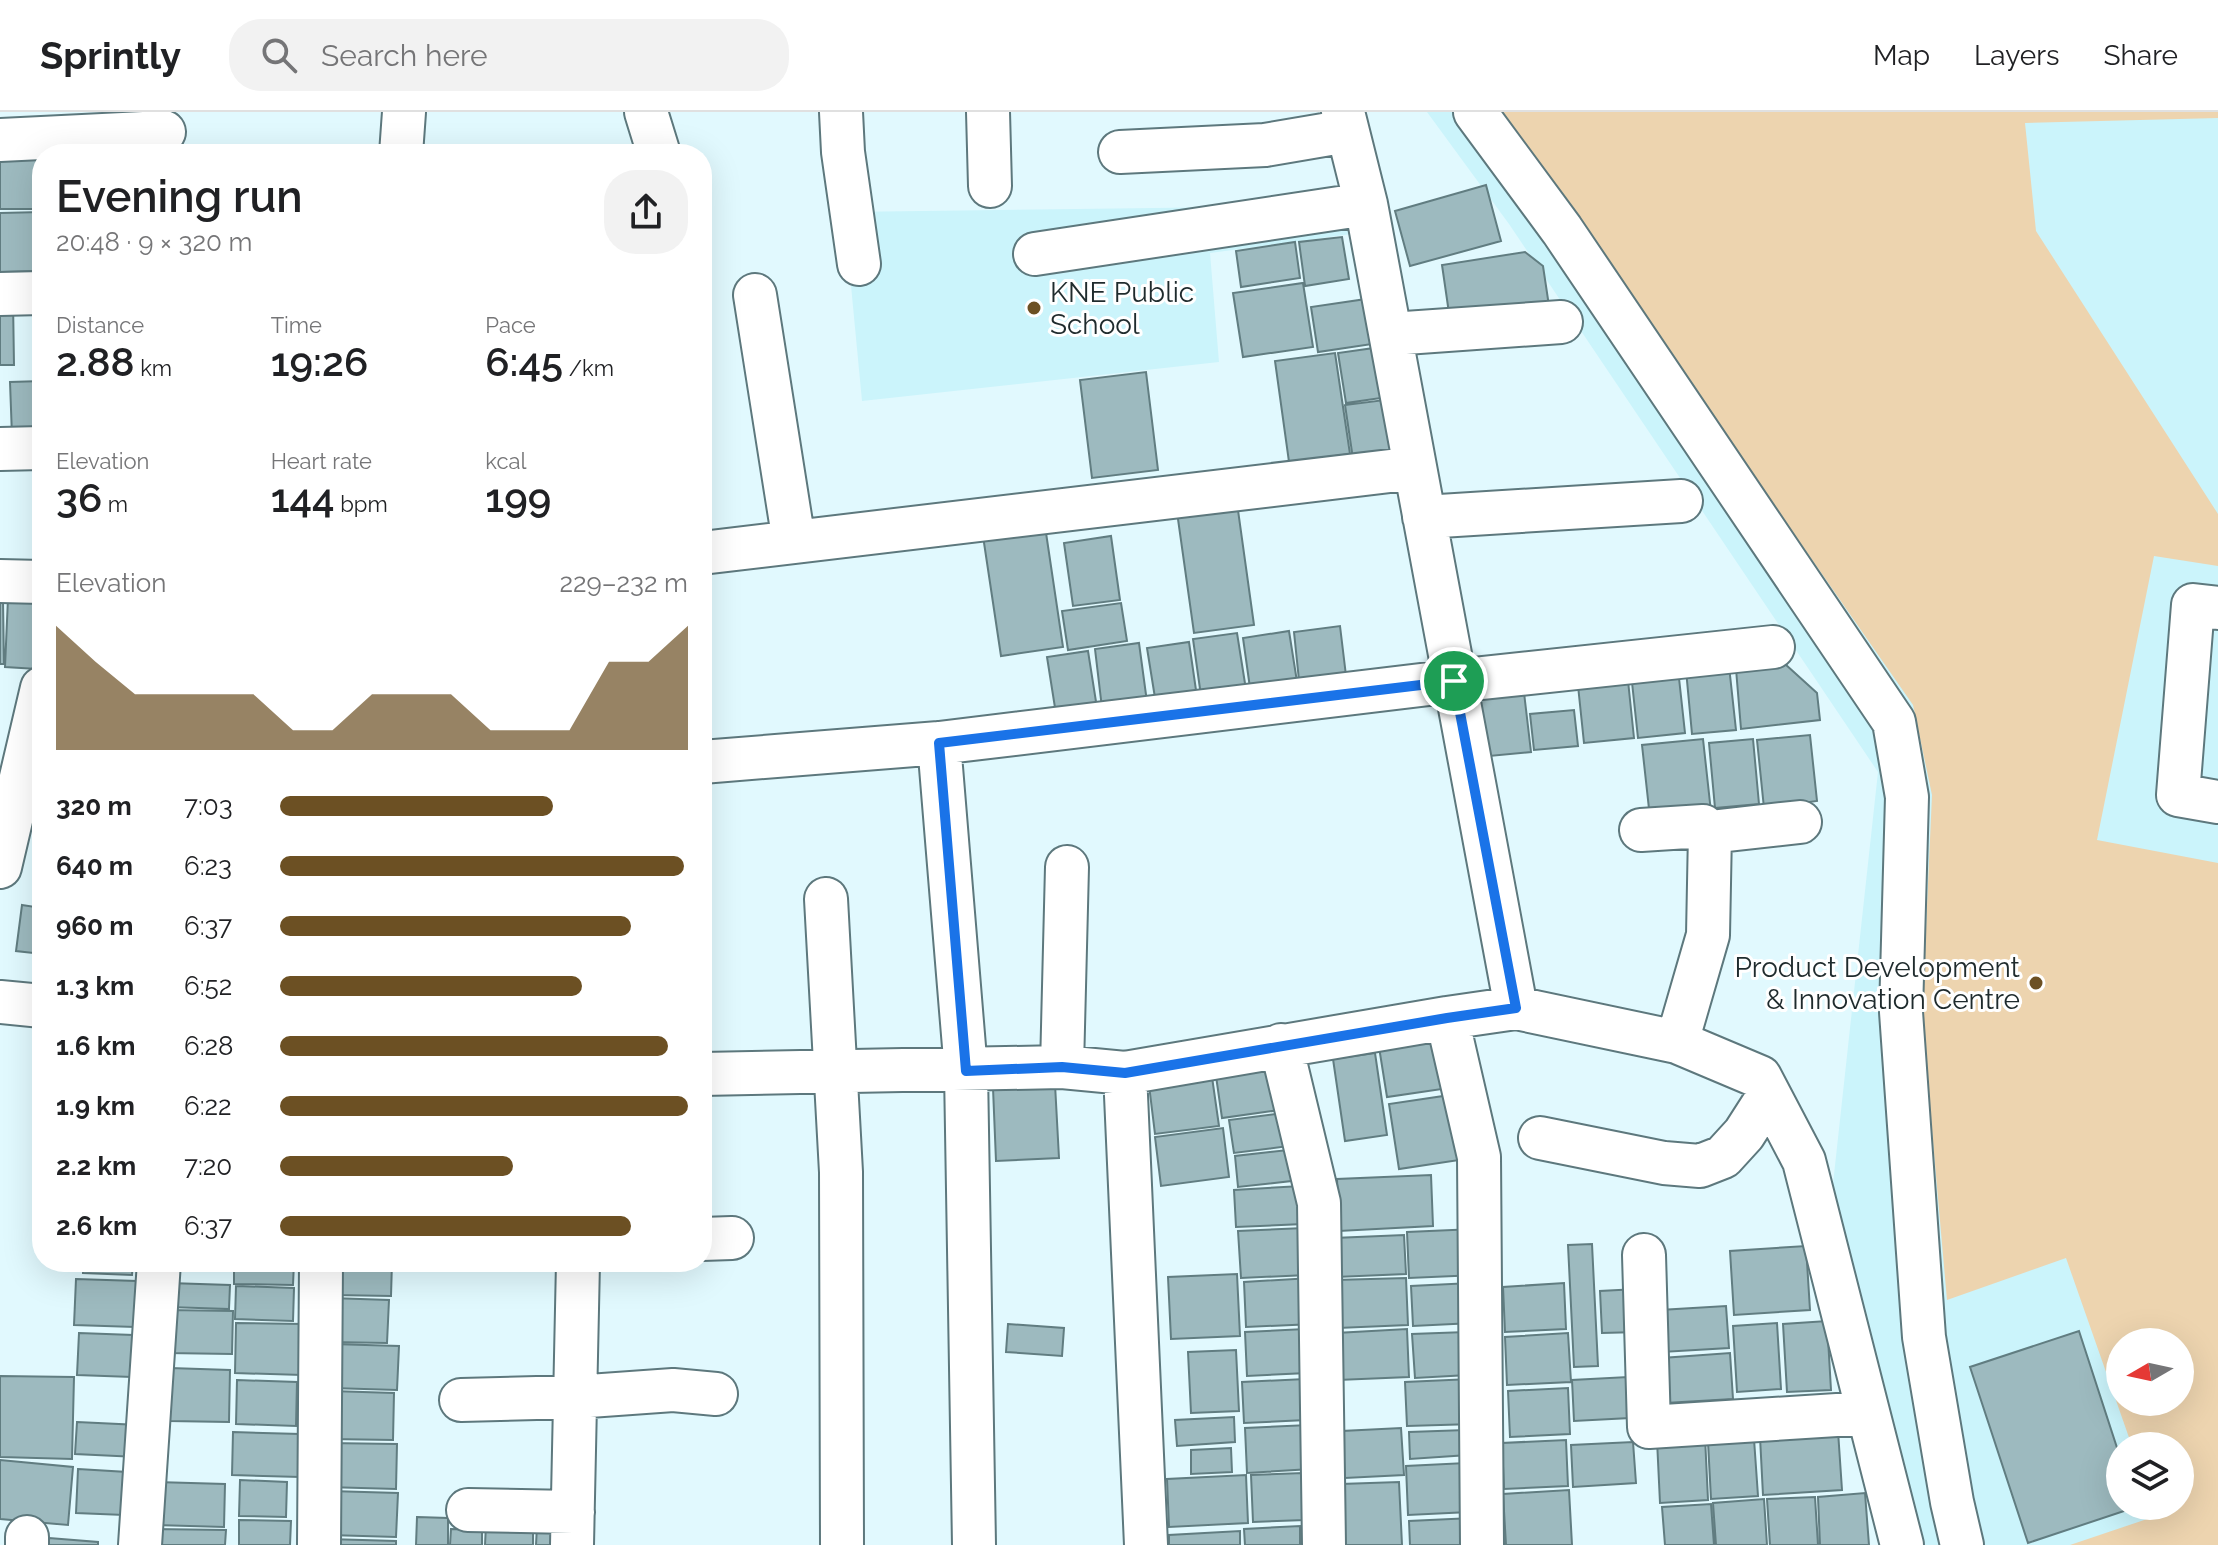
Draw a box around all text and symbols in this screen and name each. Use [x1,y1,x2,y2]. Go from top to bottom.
search box [229,19,789,91]
text: Sprintly [40,33,181,78]
icon: search [257,33,301,77]
text: Search here [321,38,488,73]
text: Map [1873,39,1930,72]
text: Layers [1974,39,2060,72]
text: Share [2104,39,2178,72]
button: share [604,170,688,254]
text: Evening run [56,171,303,222]
text: 20:48 · 9 × 320 m [56,227,252,257]
place label: KNE Public School [1050,276,1194,341]
marker: KNE Public School [1025,299,1043,317]
text: Distance [56,312,144,338]
text: Time [271,312,322,338]
text: Pace [485,312,536,338]
text: 2.88 [56,338,135,385]
text: 19:26 [271,338,368,385]
text: 6:45 [485,338,563,385]
text: km [135,355,172,381]
text: /km [563,355,614,381]
text: Elevation [56,448,149,474]
text: Heart rate [271,448,372,474]
text: kcal [485,448,526,474]
text: 36 [56,474,102,521]
text: 144 [271,474,335,521]
text: 199 [485,474,551,521]
text: m [102,491,128,517]
text: bpm [335,491,388,517]
text: Elevation [56,568,166,598]
text: 229–232 m [559,568,688,598]
pin [1420,647,1488,715]
icon: arrive [1432,659,1476,703]
text: 320 m [56,791,132,821]
text: 7:03 [184,791,233,821]
text: 640 m [56,851,133,881]
text: 6:23 [184,851,232,881]
text: 960 m [56,911,134,941]
text: 6:37 [184,911,232,941]
place label: Product Development & Innovation Centre [1734,951,2021,1016]
text: 1.3 km [56,971,134,1001]
text: 6:52 [184,971,232,1001]
marker: Product Development & Innovation Centre [2027,974,2045,992]
text: 1.6 km [56,1031,135,1061]
text: 6:28 [184,1031,234,1061]
text: 1.9 km [56,1091,135,1121]
text: 6:22 [184,1091,232,1121]
text: 2.2 km [56,1151,136,1181]
text: 7:20 [184,1151,232,1181]
text: 2.6 km [56,1211,137,1241]
text: 6:37 [184,1211,232,1241]
north arrow [2106,1328,2194,1416]
map controls [2106,1328,2194,1520]
button: layers [2106,1432,2194,1520]

